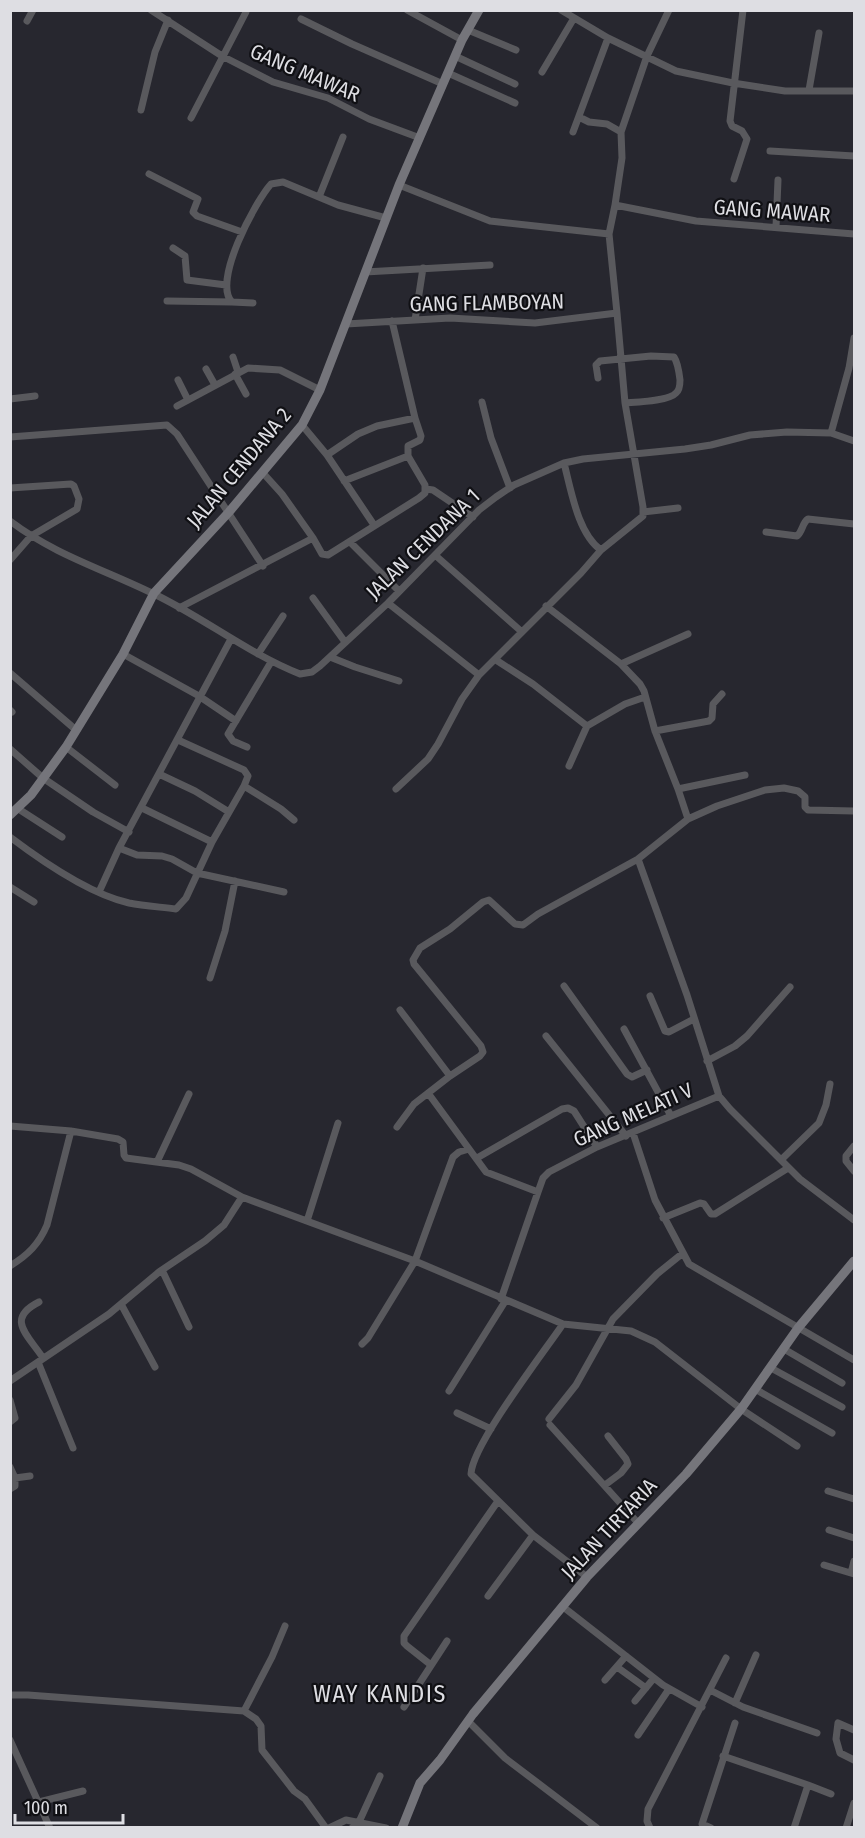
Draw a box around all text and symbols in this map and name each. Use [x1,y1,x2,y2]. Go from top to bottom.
street label: GANG MAWAR [246,38,364,108]
street label: GANG MAWAR [713,194,832,228]
street label: GANG FLAMBOYAN [410,289,564,317]
street label: JALAN CENDANA 2 [181,403,297,533]
street label: JALAN CENDANA 1 [361,483,485,605]
street label: GANG MELATI V [569,1077,697,1153]
street label: JALAN TIRTARIA [556,1473,662,1585]
district label: WAY KANDIS [313,1680,447,1708]
scale bar [15,1787,123,1825]
text: 100 m [24,1797,68,1819]

